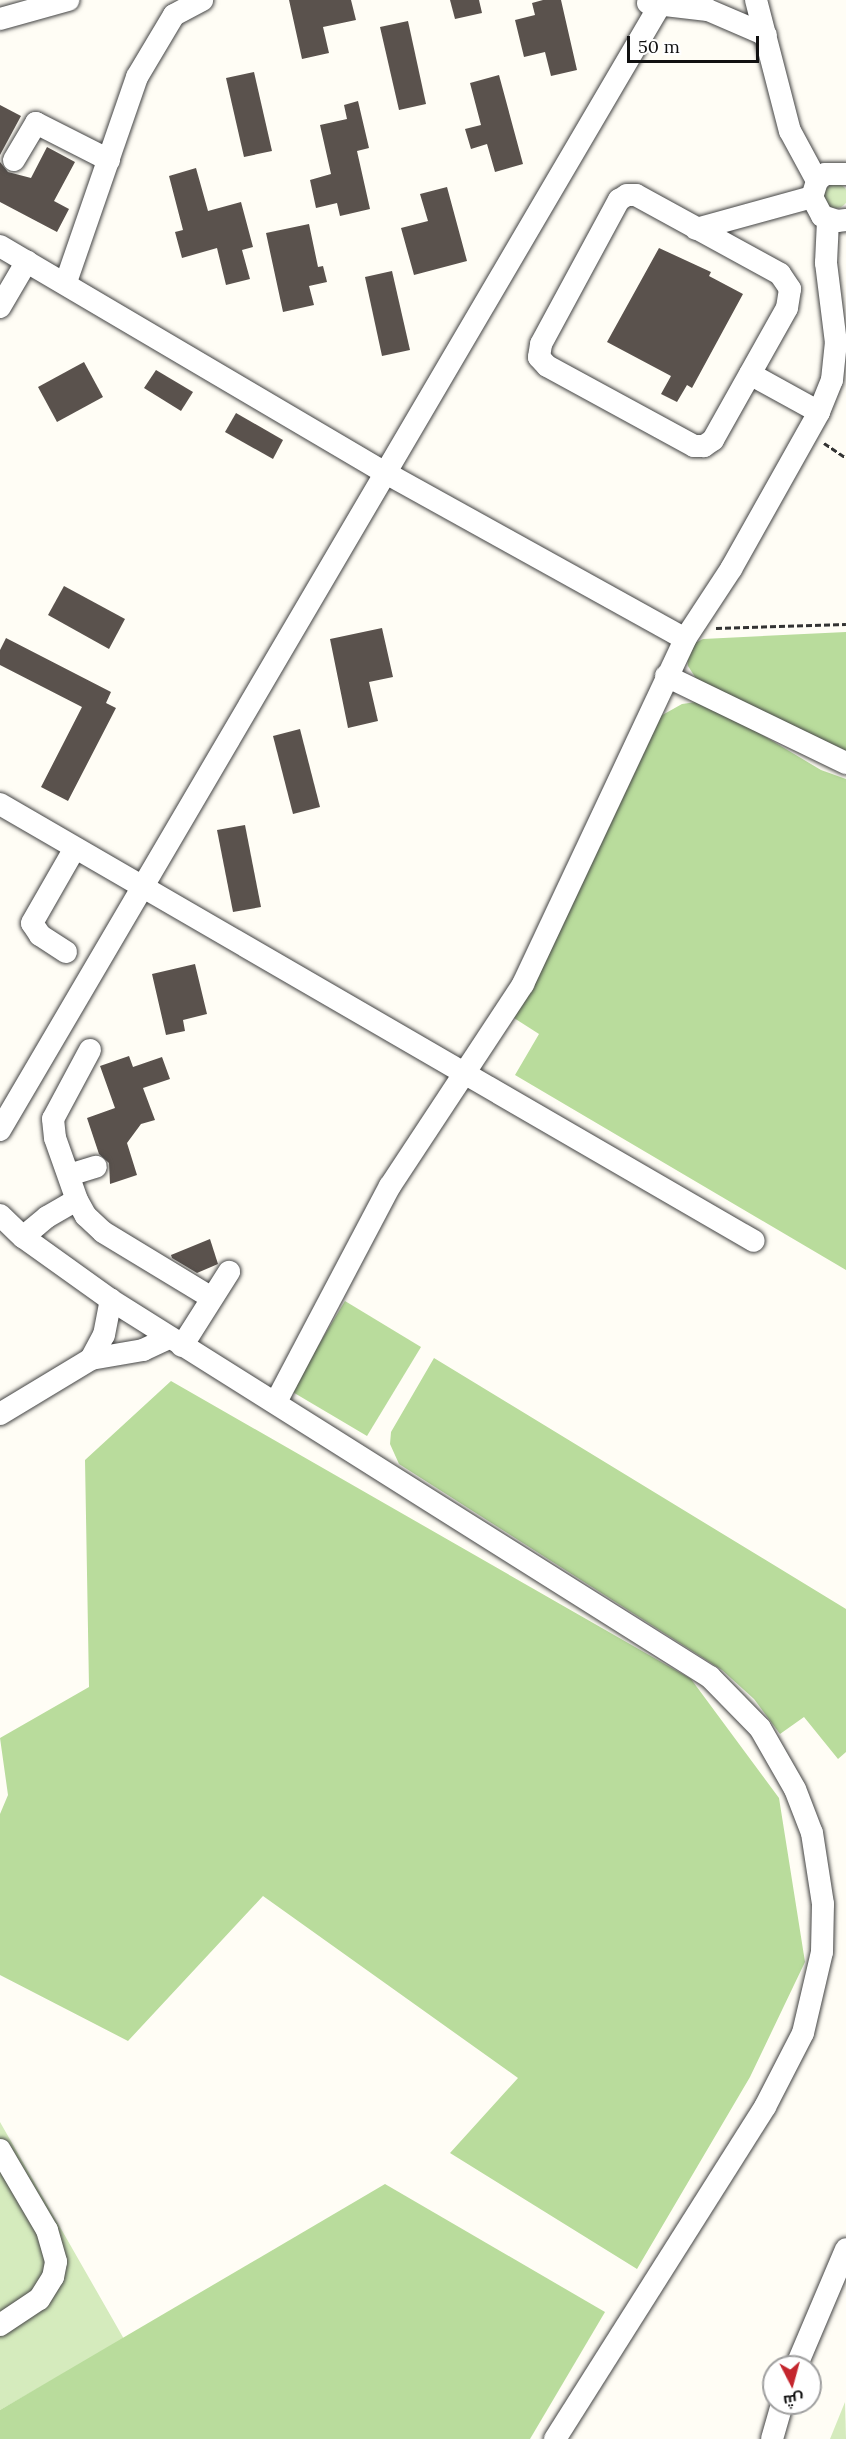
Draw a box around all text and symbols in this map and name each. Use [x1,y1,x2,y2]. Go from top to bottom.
scale bar [630,24,762,62]
text: 50 m [638,35,680,58]
north arrow [762,2355,822,2415]
text: ش [782,2390,805,2412]

